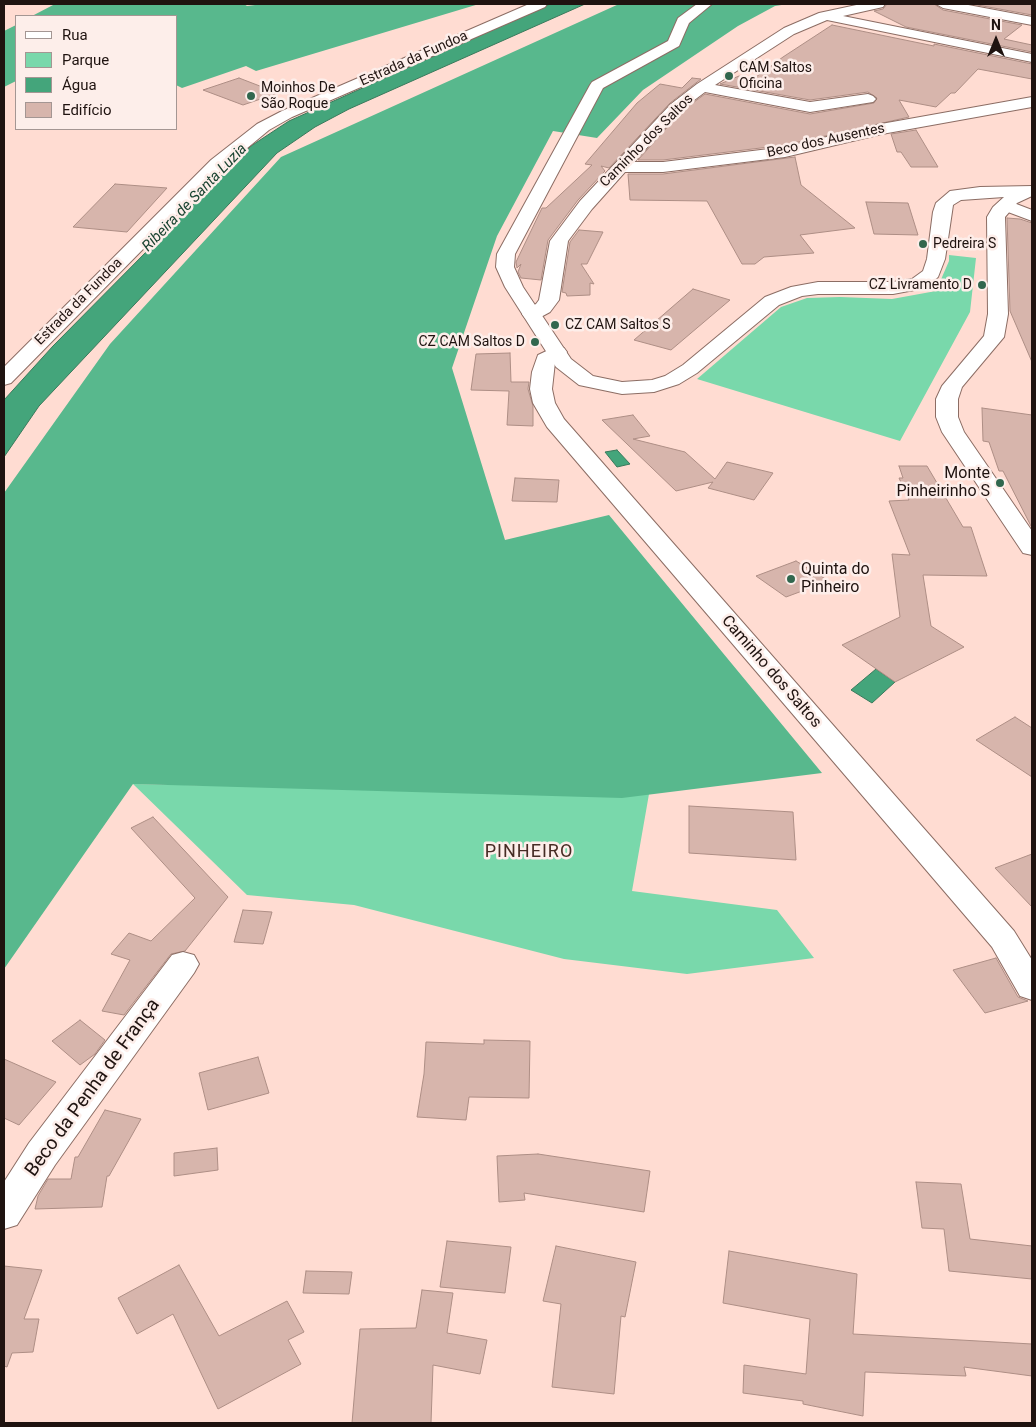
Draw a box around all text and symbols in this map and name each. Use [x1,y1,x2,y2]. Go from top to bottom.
legend [15,15,178,130]
north arrow [971,15,1021,65]
text: N [991,17,1001,33]
text: Rua [62,26,88,44]
street label: Estrada da Fundoa [357,28,471,90]
text: Parque [62,51,109,69]
place label: CAM Saltos Oficina [739,60,812,92]
marker: CAM Saltos Oficina [723,70,735,82]
text: Água [62,76,97,94]
place label: Moinhos De São Roque [261,80,335,112]
marker: Moinhos De São Roque [245,90,257,102]
street label: Caminho dos Saltos [597,91,697,191]
text: Edifício [62,101,111,119]
street label: Beco dos Ausentes [766,120,886,162]
water label: Ribeira de Santa Luzia [139,140,251,256]
place label: Pedreira S [933,236,996,252]
marker: Pedreira S [917,238,929,250]
street label: Estrada da Fundoa [32,255,126,349]
place label: CZ Livramento D [869,277,972,293]
marker: CZ Livramento D [976,279,988,291]
place label: CZ CAM Saltos S [565,317,671,333]
marker: CZ CAM Saltos S [549,319,561,331]
place label: CZ CAM Saltos D [418,334,525,350]
marker: CZ CAM Saltos D [529,336,541,348]
place label: Monte Pinheirinho S [896,464,990,502]
marker: Monte Pinheirinho S [994,477,1006,489]
place label: Quinta do Pinheiro [801,560,870,598]
marker: Quinta do Pinheiro [785,573,797,585]
street label: Caminho dos Saltos [717,612,825,732]
district label: PINHEIRO [484,841,574,863]
street label: Beco da Penha de França [21,995,165,1181]

